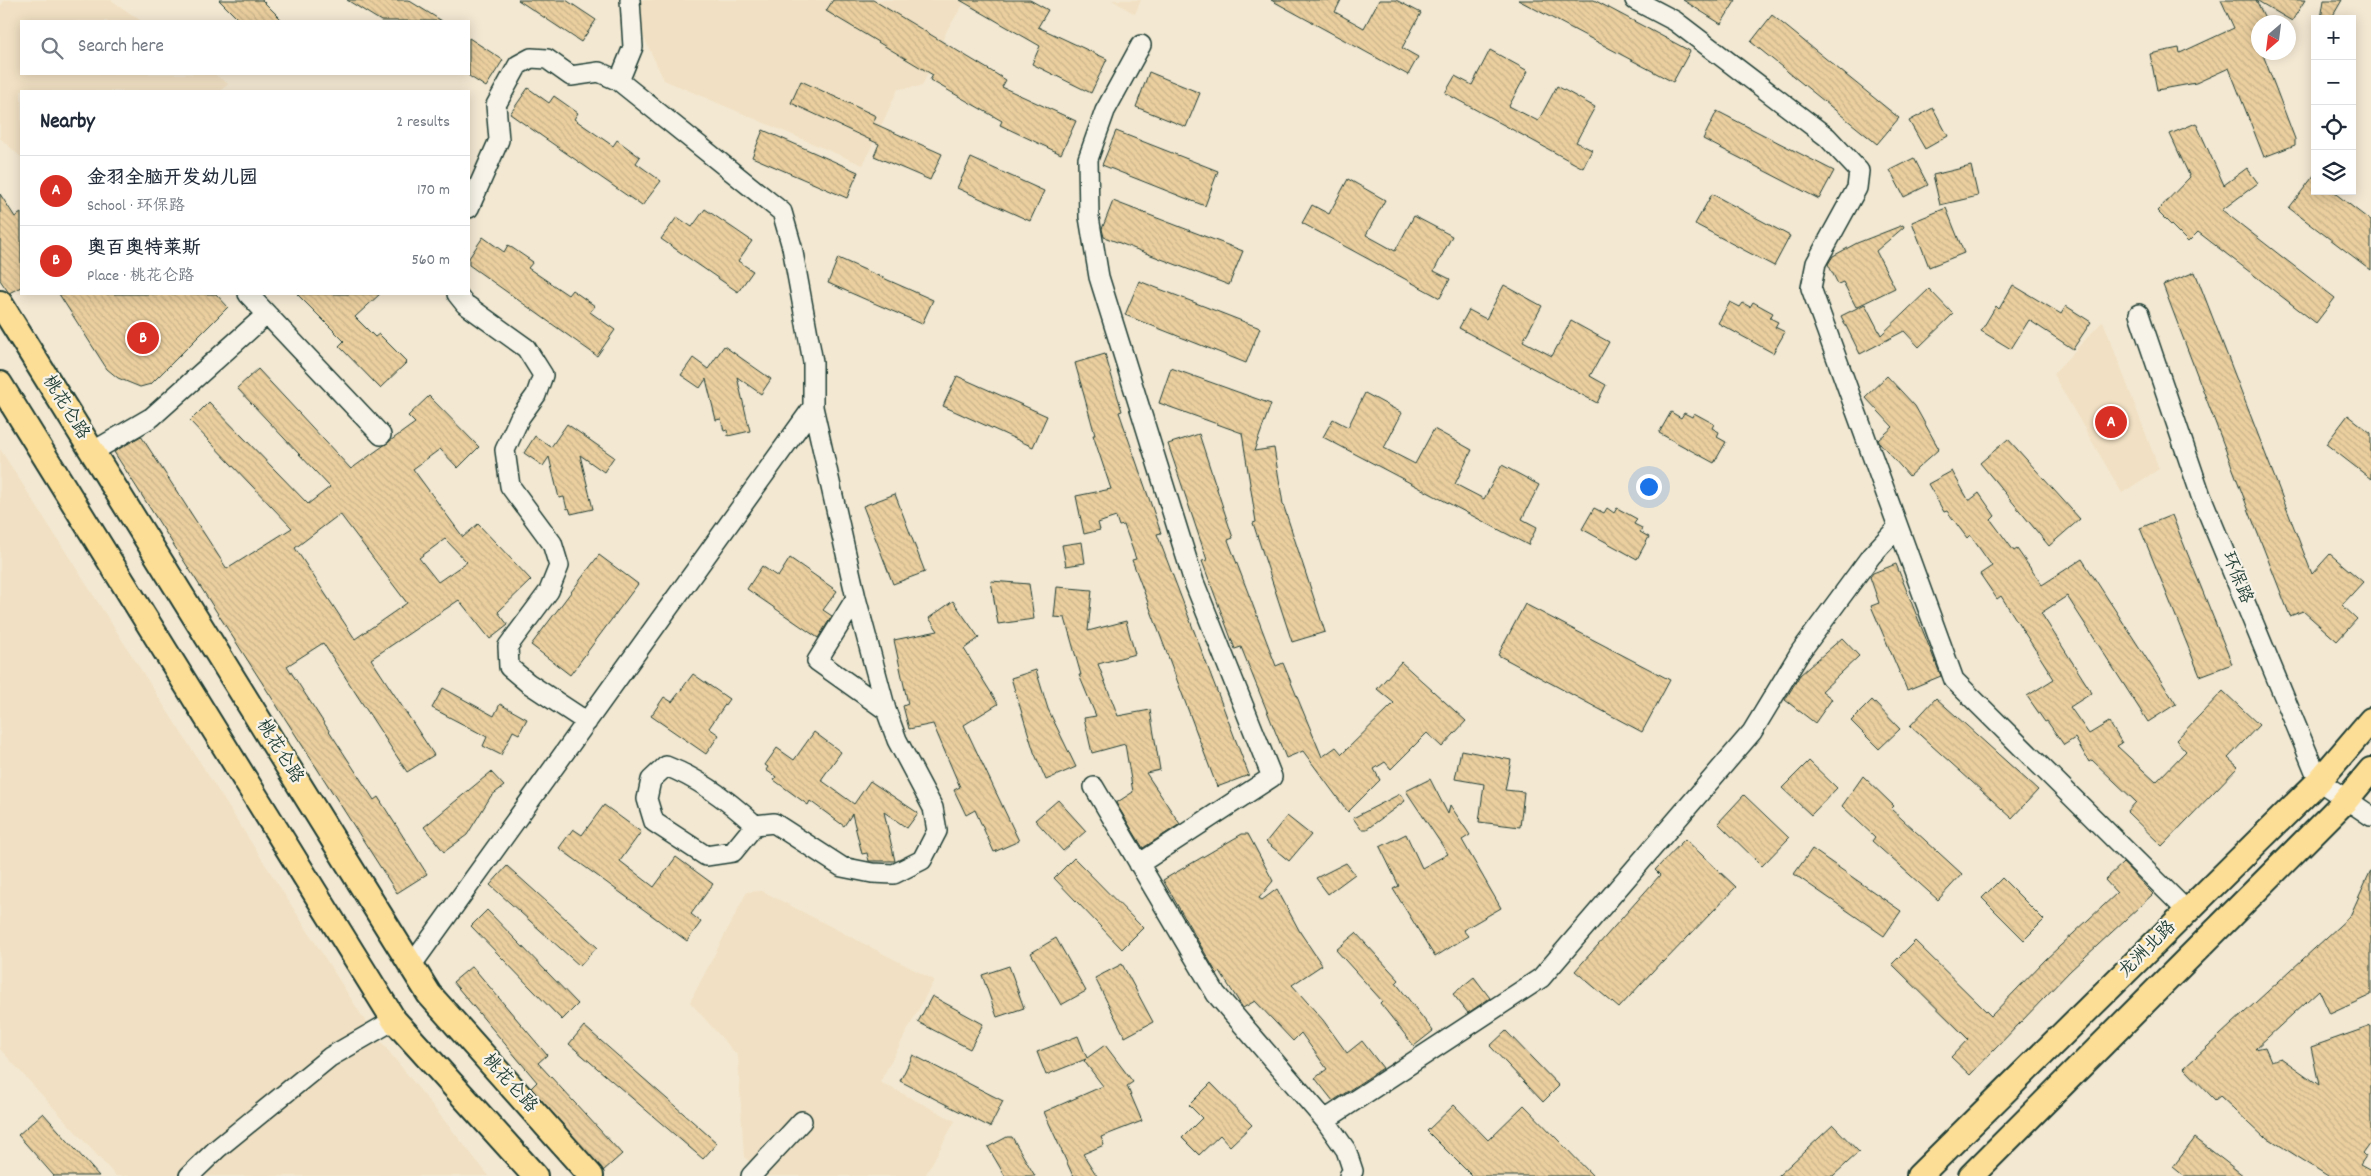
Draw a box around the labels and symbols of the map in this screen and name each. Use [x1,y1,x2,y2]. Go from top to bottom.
north arrow [2251,15,2296,60]
pin: B [127,319,159,357]
street label: 桃花仑路 [35,371,95,445]
pin: A [2095,403,2127,441]
your location [1636,474,1662,500]
street label: 环保路 [2214,548,2258,608]
street label: 桃花仑路 [249,715,309,789]
street label: 龙洲北路 [2114,916,2182,984]
street label: 桃花仑路 [476,1049,542,1119]

